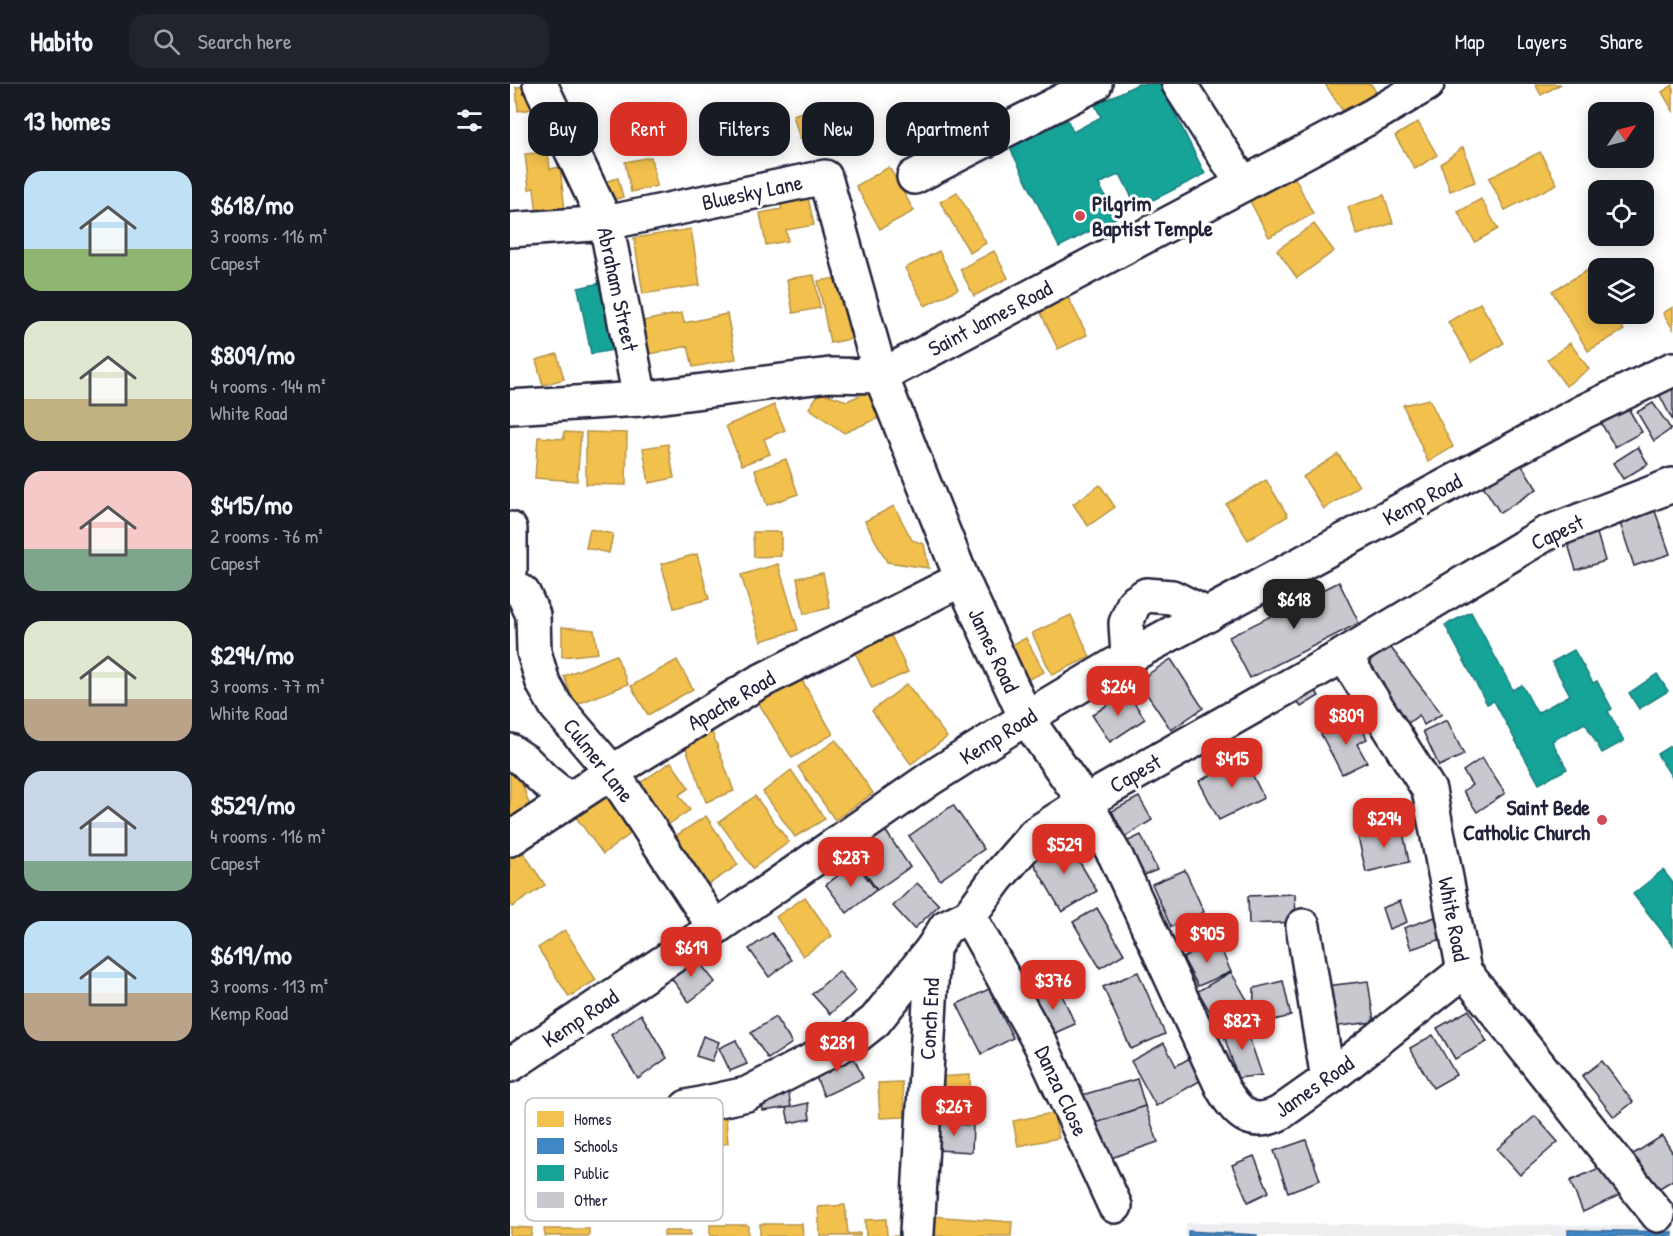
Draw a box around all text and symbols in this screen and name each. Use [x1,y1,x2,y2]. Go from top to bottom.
search box [129,14,549,68]
text: Habito [30,22,93,60]
icon: search [150,25,183,58]
text: Search here [198,26,292,56]
text: Map [1455,27,1484,56]
text: Layers [1517,27,1567,56]
text: Share [1600,27,1643,56]
chip: Buy [528,102,598,156]
chip: Rent [610,102,687,156]
chip: Filters [699,102,790,156]
chip: New [802,102,874,156]
chip: Apartment [886,102,1010,156]
north arrow [1588,102,1654,168]
map controls [1588,102,1654,324]
text: 13 homes [24,103,111,138]
icon: filters [453,104,486,137]
street label: Bluesky Lane [699,167,805,217]
button: locate [1588,180,1654,246]
text: $618/mo [210,187,293,222]
place label: Pilgrim Baptist Temple [1092,188,1213,244]
icon: home [72,195,144,267]
marker: Pilgrim Baptist Temple [1073,209,1087,223]
text: 3 rooms · 116 m² [210,222,327,249]
street label: Abraham Street [590,224,646,354]
text: Capest [210,249,260,276]
button: layers [1588,258,1654,324]
street label: Saint James Road [923,273,1058,363]
text: $809/mo [210,337,295,372]
icon: home [72,345,144,417]
text: 4 rooms · 144 m² [210,372,325,399]
text: White Road [210,399,287,426]
street label: Kemp Road [1377,465,1467,532]
text: $415/mo [210,487,293,522]
icon: home [72,495,144,567]
street label: Capest [1526,507,1589,557]
text: 2 rooms · 76 m² [210,522,323,549]
text: Capest [210,549,260,576]
pin: $618 [1258,579,1330,630]
text: $618 [1277,585,1311,612]
street label: James Road [961,603,1027,698]
text: $294/mo [210,637,294,672]
icon: home [72,645,144,717]
street label: Apache Road [682,663,781,737]
pin: $264 [1082,666,1154,717]
text: 3 rooms · 77 m² [210,672,324,699]
text: $264 [1101,672,1135,699]
pin: $809 [1310,695,1382,746]
text: White Road [210,699,287,726]
street label: Kemp Road [954,700,1043,771]
text: $809 [1328,701,1364,728]
street label: Culmer Lane [557,712,642,809]
pin: $415 [1196,738,1268,789]
text: $415 [1215,744,1249,771]
street label: Capest [1104,746,1167,800]
text: $529/mo [210,787,295,822]
place label: Saint Bede Catholic Church [1463,792,1591,847]
icon: home [72,795,144,867]
pin: $294 [1348,798,1420,849]
text: $294 [1367,804,1401,831]
marker: Saint Bede Catholic Church [1595,813,1609,827]
text: 4 rooms · 116 m² [210,822,326,849]
pin: $529 [1028,824,1100,875]
text: $529 [1046,830,1082,857]
pin: $287 [815,837,887,888]
text: $287 [832,843,870,870]
text: Capest [210,849,260,876]
street label: White Road [1431,874,1477,964]
pin: $905 [1171,913,1243,964]
text: $905 [1190,919,1224,946]
pin: $619 [655,927,727,978]
text: $619 [675,933,707,960]
text: $619/mo [210,937,292,972]
icon: home [72,945,144,1017]
pin: $376 [1017,960,1089,1011]
text: $376 [1035,966,1071,993]
text: 3 rooms · 113 m² [210,972,328,999]
street label: Conch End [912,977,946,1061]
street label: Kemp Road [536,981,624,1054]
text: Kemp Road [210,999,288,1026]
pin: $827 [1206,1000,1278,1051]
text: $827 [1223,1006,1261,1033]
pin: $281 [801,1022,873,1073]
text: $281 [819,1028,855,1055]
street label: Danza Close [1028,1041,1096,1141]
street label: James Road [1269,1048,1360,1124]
pin: $267 [918,1086,990,1137]
text: $267 [935,1092,973,1119]
legend [525,1098,723,1221]
text: Homes [574,1108,611,1130]
text: Schools [574,1135,618,1157]
text: Public [574,1162,610,1184]
text: Other [574,1189,608,1211]

